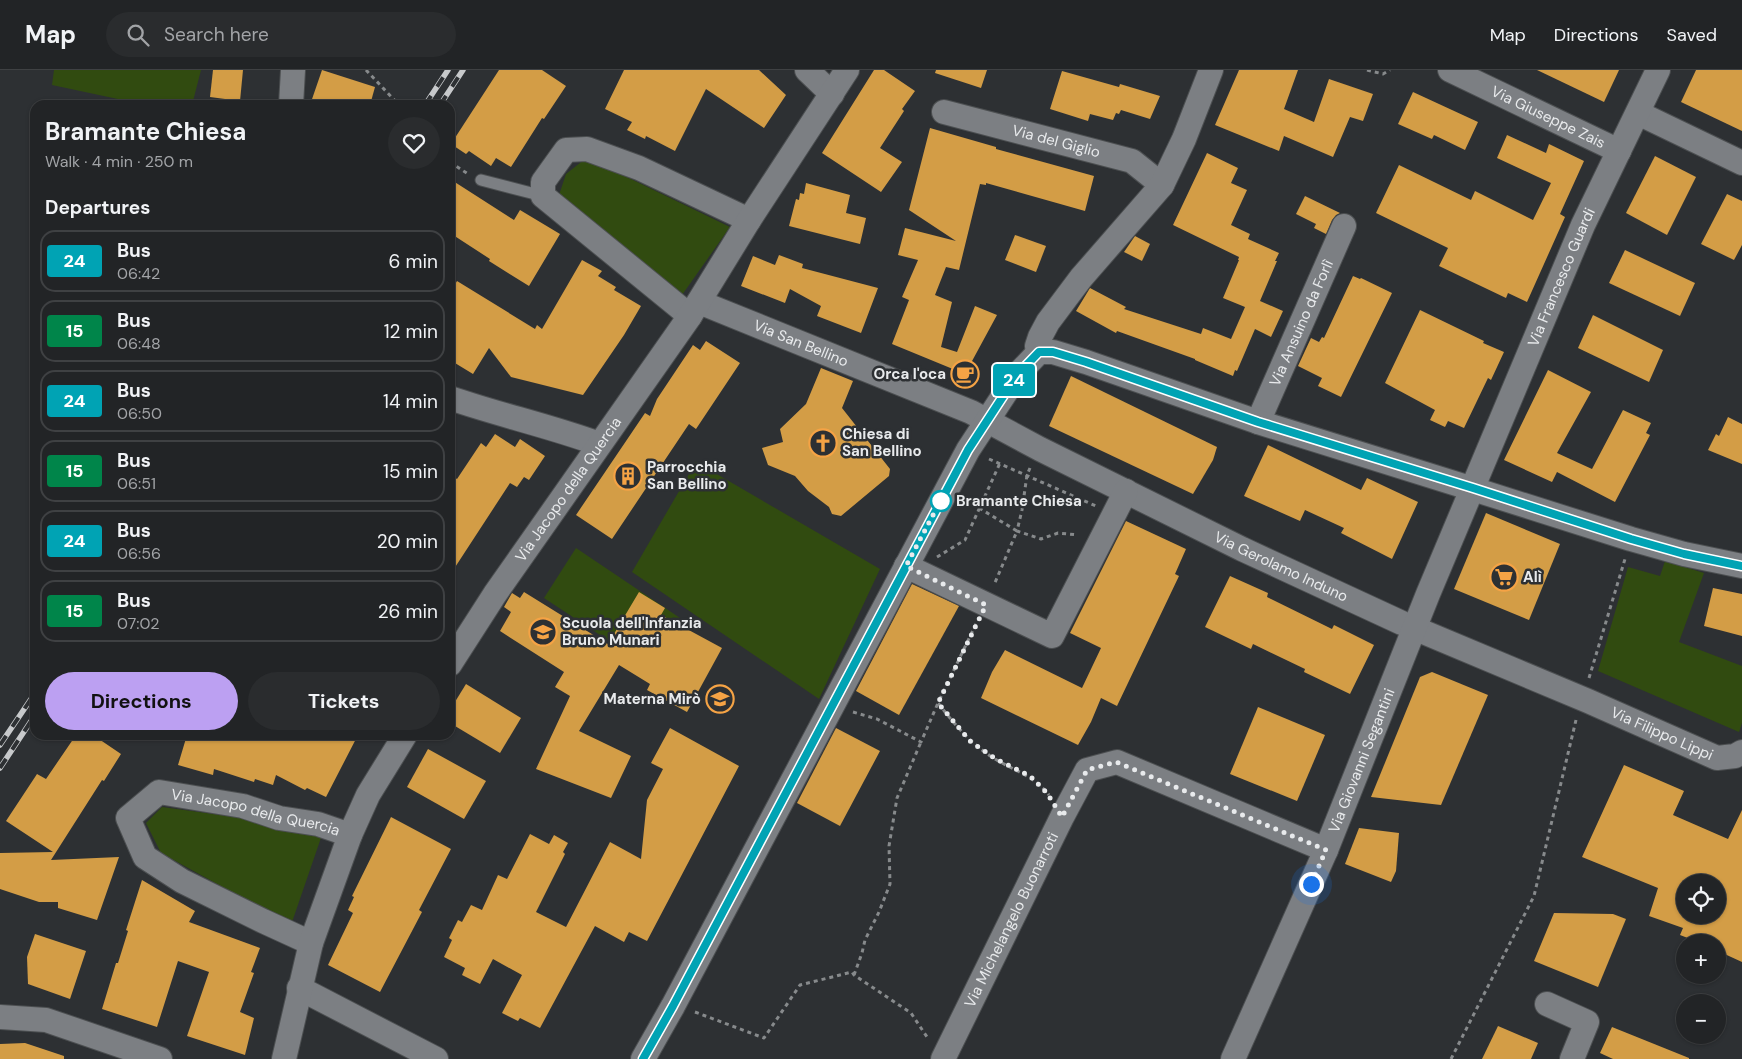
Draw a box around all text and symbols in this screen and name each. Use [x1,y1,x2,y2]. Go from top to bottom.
search box [106,12,456,57]
text: Map [25,19,76,50]
icon: search [124,21,152,49]
text: Search here [164,22,269,47]
text: Map [1490,23,1526,47]
text: Directions [1554,23,1639,47]
text: Saved [1667,23,1717,47]
street label: Via Giuseppe Zais [1488,81,1609,153]
text: Bramante Chiesa [45,116,246,147]
button: heart [388,117,440,169]
street label: Via del Giglio [1010,120,1103,162]
text: Walk · 4 min · 250 m [45,151,193,172]
text: Departures [45,195,150,220]
street label: Via Francesco Guardi [1523,205,1600,350]
text: Bus [117,238,151,263]
text: 24 [64,249,85,273]
text: 6 min [389,249,438,274]
street label: Via Ansuino da Forlì [1265,256,1338,389]
text: 06:42 [117,263,160,284]
text: Bus [117,308,151,333]
street label: Via San Bellino [751,315,852,371]
text: 15 [66,319,83,343]
text: 12 min [384,319,438,344]
text: 06:48 [117,333,161,354]
cafe icon: Orca l'oca [950,359,980,389]
place label: Orca l'oca [874,364,946,384]
line badge: 24 [992,364,1036,396]
text: 24 [1003,368,1025,392]
text: Bus [117,378,151,403]
text: 24 [64,389,85,413]
text: 14 min [383,389,438,414]
text: 06:50 [117,403,162,424]
street label: Via Jacopo della Quercia [511,413,626,566]
place label: Chiesa di San Bellino [842,424,922,461]
church icon: Chiesa di San Bellino [808,428,838,458]
text: Bus [117,448,151,473]
place label: Parrocchia San Bellino [647,457,727,494]
text: 15 [66,459,83,483]
text: 15 min [383,459,438,484]
building icon: Parrocchia San Bellino [613,461,643,491]
text: 06:51 [117,473,156,494]
marker: Bramante Chiesa [930,490,952,512]
place label: Bramante Chiesa [956,491,1082,511]
text: Bus [117,518,151,543]
street label: Via Gerolamo Induno [1211,527,1351,607]
text: 24 [64,529,85,553]
text: 20 min [377,529,438,554]
text: 06:56 [117,543,161,564]
supermarket icon: Alì [1489,562,1519,592]
place label: Alì [1523,567,1542,587]
text: Bus [117,588,151,613]
text: 15 [66,599,83,623]
text: 26 min [378,599,438,624]
text: 07:02 [117,613,160,634]
place label: Scuola dell'Infanzia Bruno Munari [562,613,702,650]
school or university icon: Scuola dell'Infanzia Bruno Munari [528,617,558,647]
button: Directions [45,672,238,730]
button: Tickets [248,672,440,730]
school or university icon: Materna Mirò [705,684,735,714]
street label: Via Giovanni Segantini [1324,685,1399,836]
place label: Materna Mirò [603,689,701,709]
street label: Via Filippo Lippi [1608,702,1716,765]
street label: Via Jacopo della Quercia [170,784,342,841]
street label: Via Michelangelo Buonarroti [960,829,1063,1011]
your location [1299,872,1324,897]
map controls [1676,874,1726,1044]
button: locate [1676,874,1726,924]
button: + [1676,934,1726,984]
button: − [1676,994,1726,1044]

